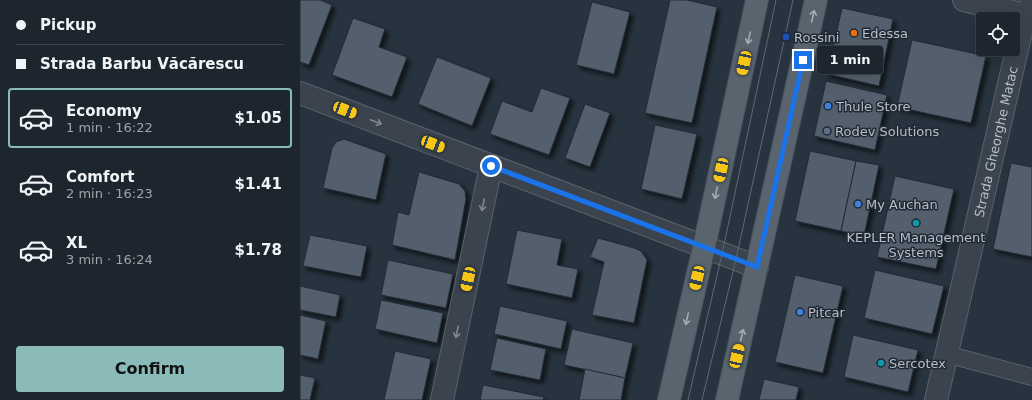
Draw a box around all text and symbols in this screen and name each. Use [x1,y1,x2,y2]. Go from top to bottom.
one-way arrow [809,10,817,23]
map controls [976,12,1020,56]
button: locate [976,12,1020,56]
text: Pickup [40,16,96,34]
place label: Edessa [862,26,908,41]
marker: Edessa [849,28,859,38]
place label: Rossini [794,30,839,45]
one-way arrow [745,31,753,44]
marker: Rossini [781,32,791,42]
callout: 1 min [817,46,883,74]
car [736,50,752,76]
route end [794,51,812,69]
text: 1 min [830,52,870,67]
text: Strada Barbu Văcărescu [40,55,244,73]
street label: Strada Gheorghe Matac [971,65,1020,219]
place label: Thule Store [835,99,911,114]
icon: car [18,100,54,136]
car [332,100,358,120]
marker: Thule Store [823,101,833,111]
text: Economy [66,102,142,120]
text: $1.05 [235,109,282,127]
one-way arrow [369,118,381,126]
text: 1 min · 16:22 [66,120,153,135]
place label: Rodev Solutions [835,124,939,139]
marker: Rodev Solutions [822,126,832,136]
car [420,134,446,154]
route start [482,157,500,175]
car [713,157,729,183]
icon: car [18,166,54,202]
text: Comfort [66,168,134,186]
text: $1.41 [235,175,282,193]
text: 2 min · 16:23 [66,186,153,201]
one-way arrow [711,186,719,199]
place label: My Auchan [866,197,938,212]
one-way arrow [479,198,487,211]
marker: My Auchan [853,199,863,209]
marker: KEPLER Management Systems [911,218,921,228]
place label: KEPLER Management Systems [847,230,985,260]
icon: car [18,232,54,268]
text: XL [66,234,87,252]
text: $1.78 [235,241,282,259]
text: 3 min · 16:24 [66,252,153,267]
car [688,265,706,291]
car [460,266,476,292]
place label: Pitcar [808,305,845,320]
marker: Pitcar [795,307,805,317]
one-way arrow [683,313,691,326]
one-way arrow [452,325,460,338]
one-way arrow [738,328,746,341]
car [728,343,746,369]
button: Confirm [16,346,284,392]
place label: Sercotex [889,356,946,371]
marker: Sercotex [876,358,886,368]

